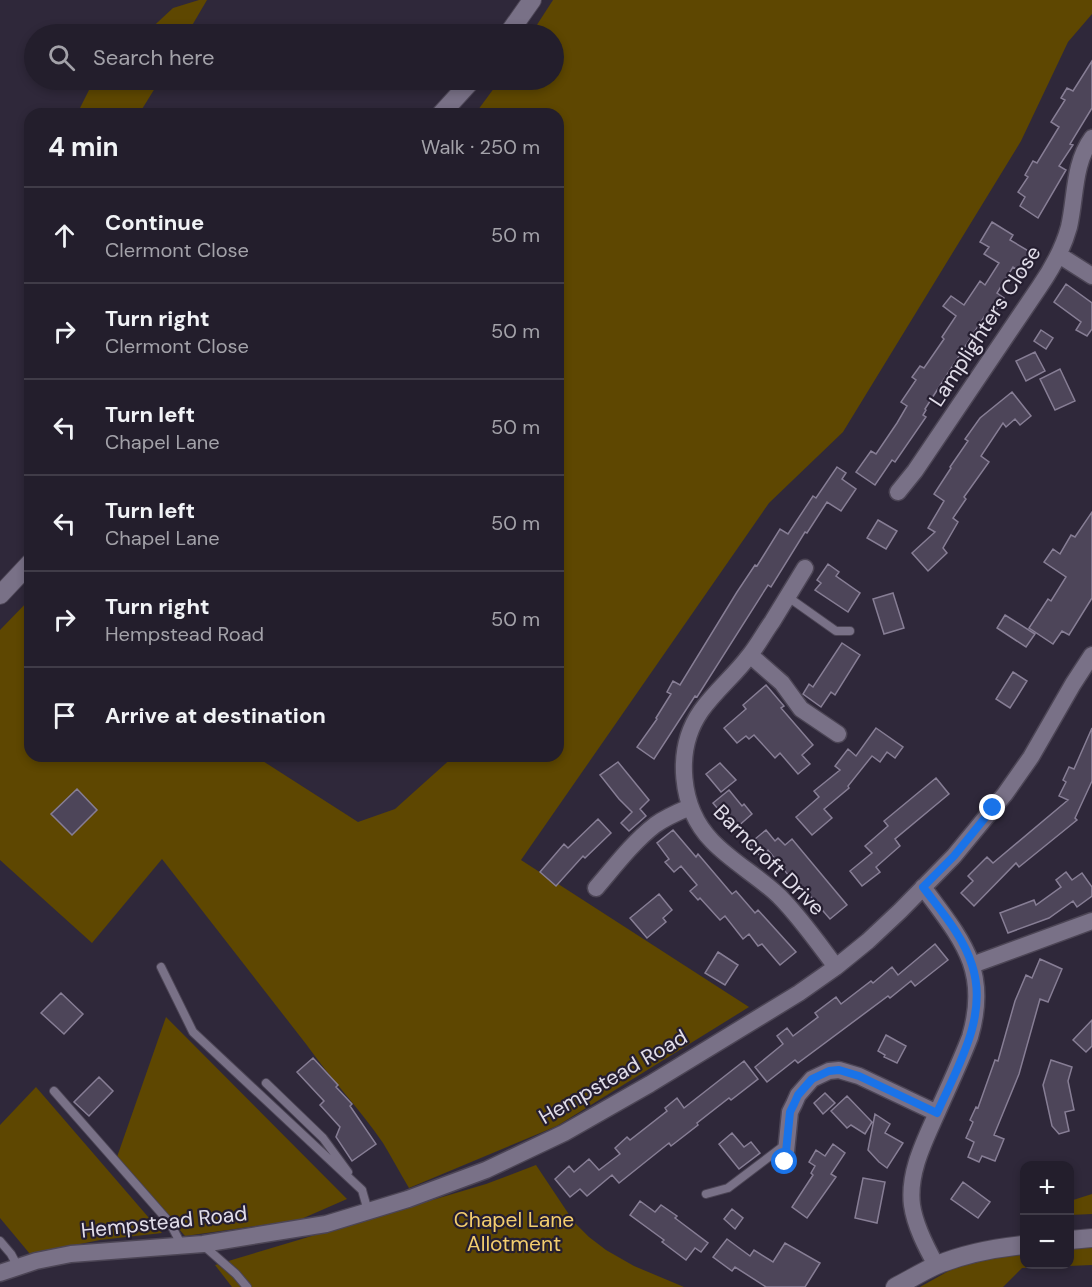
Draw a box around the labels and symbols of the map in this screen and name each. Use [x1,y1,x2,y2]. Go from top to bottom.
street label: Lamplighters Close [923,240,1048,412]
route end [979,794,1005,820]
street label: Barncroft Drive [707,798,831,922]
street label: Hempstead Road [534,1023,692,1131]
route start [771,1148,797,1174]
street label: Hempstead Road [79,1199,249,1245]
park label: Chapel Lane Allotment [454,1206,574,1258]

